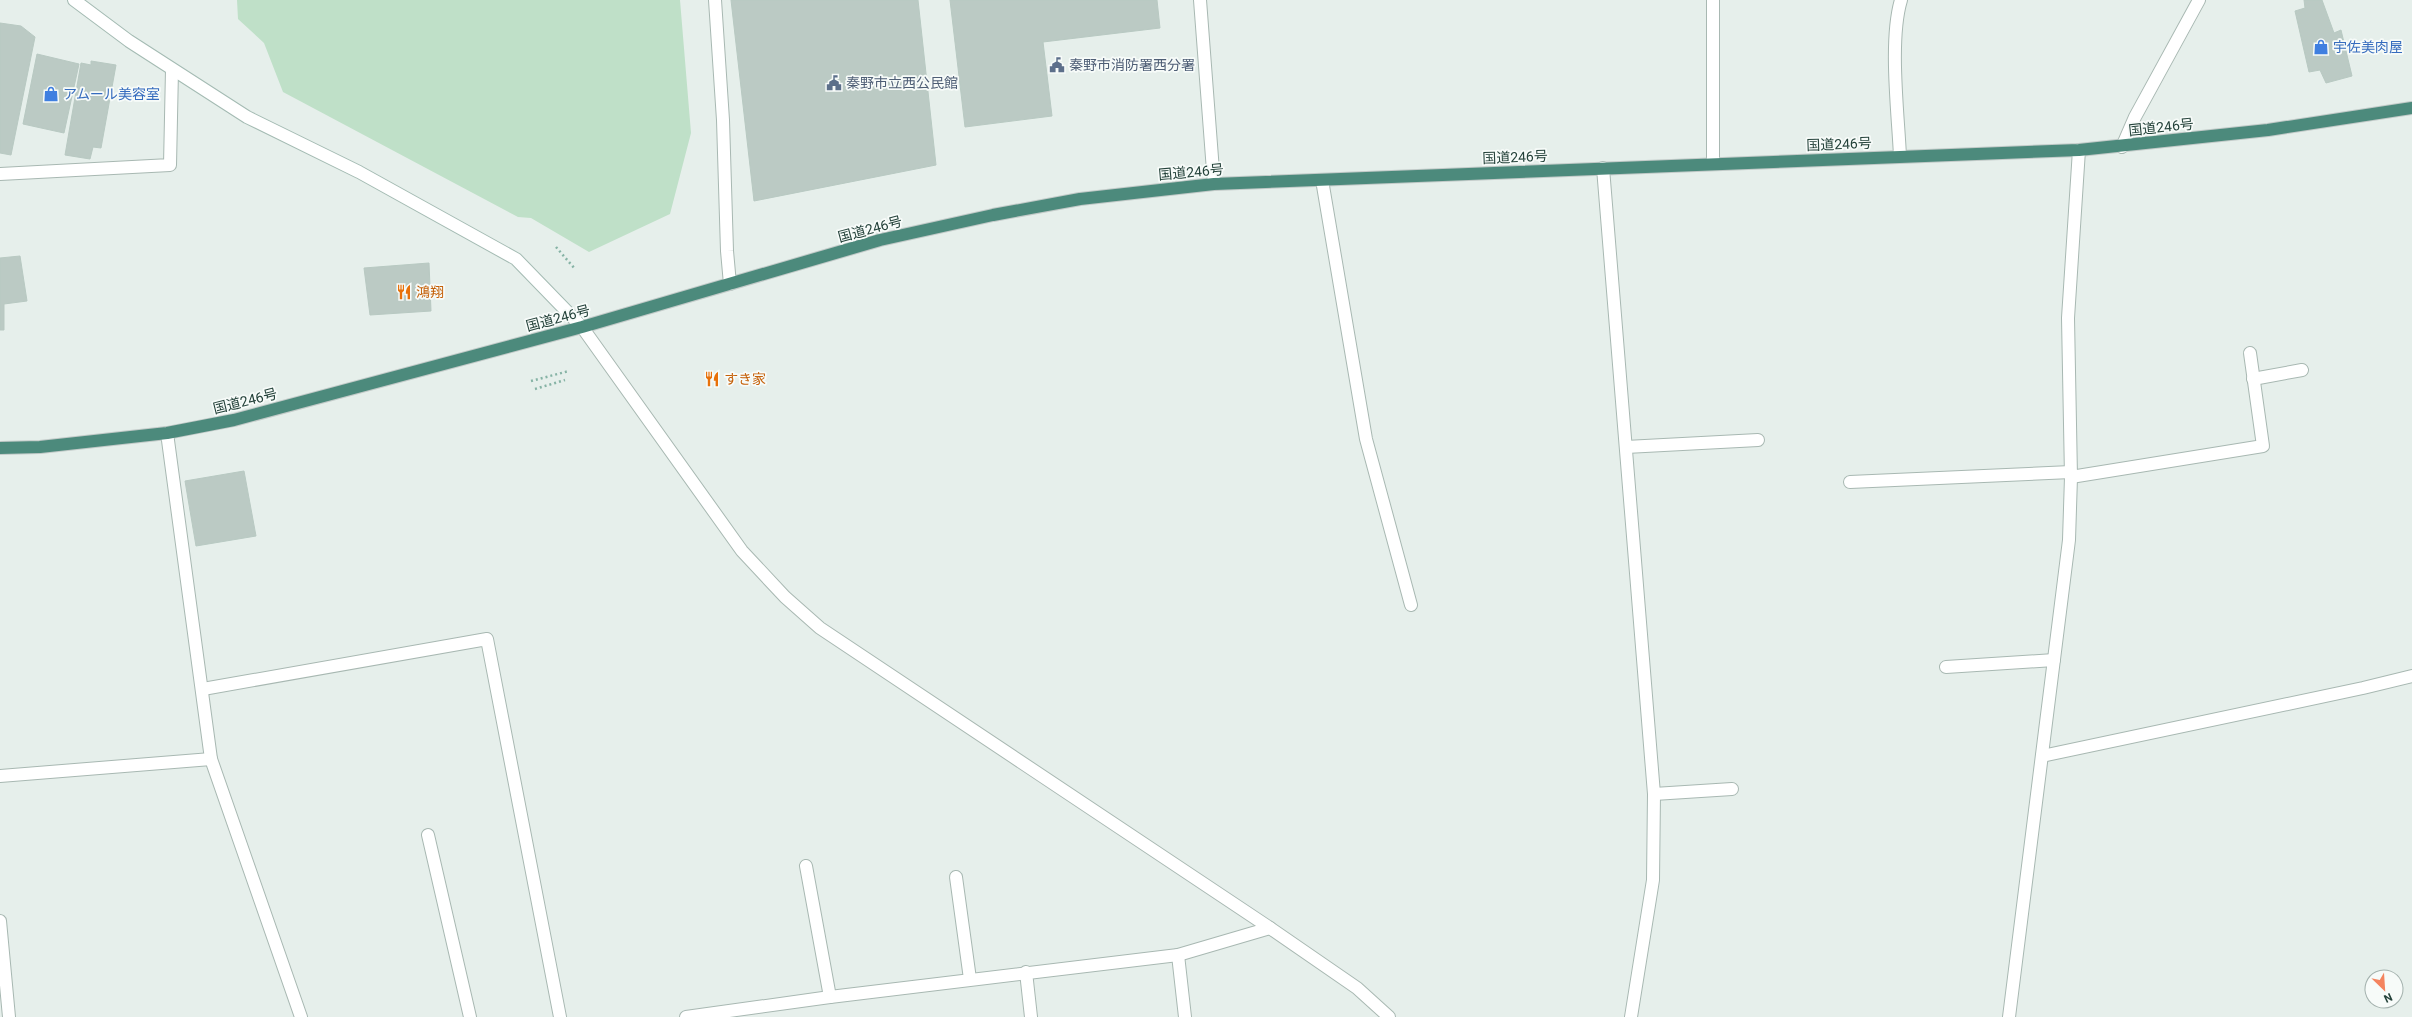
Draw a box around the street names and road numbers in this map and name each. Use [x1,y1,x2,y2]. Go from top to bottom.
street label: 国道246号 [2128,116,2194,138]
street label: 国道246号 [1806,135,1872,153]
street label: 国道246号 [1482,148,1548,166]
street label: 国道246号 [1158,161,1224,183]
street label: 国道246号 [836,213,904,245]
street label: 国道246号 [524,302,592,334]
street label: 国道246号 [211,385,279,417]

